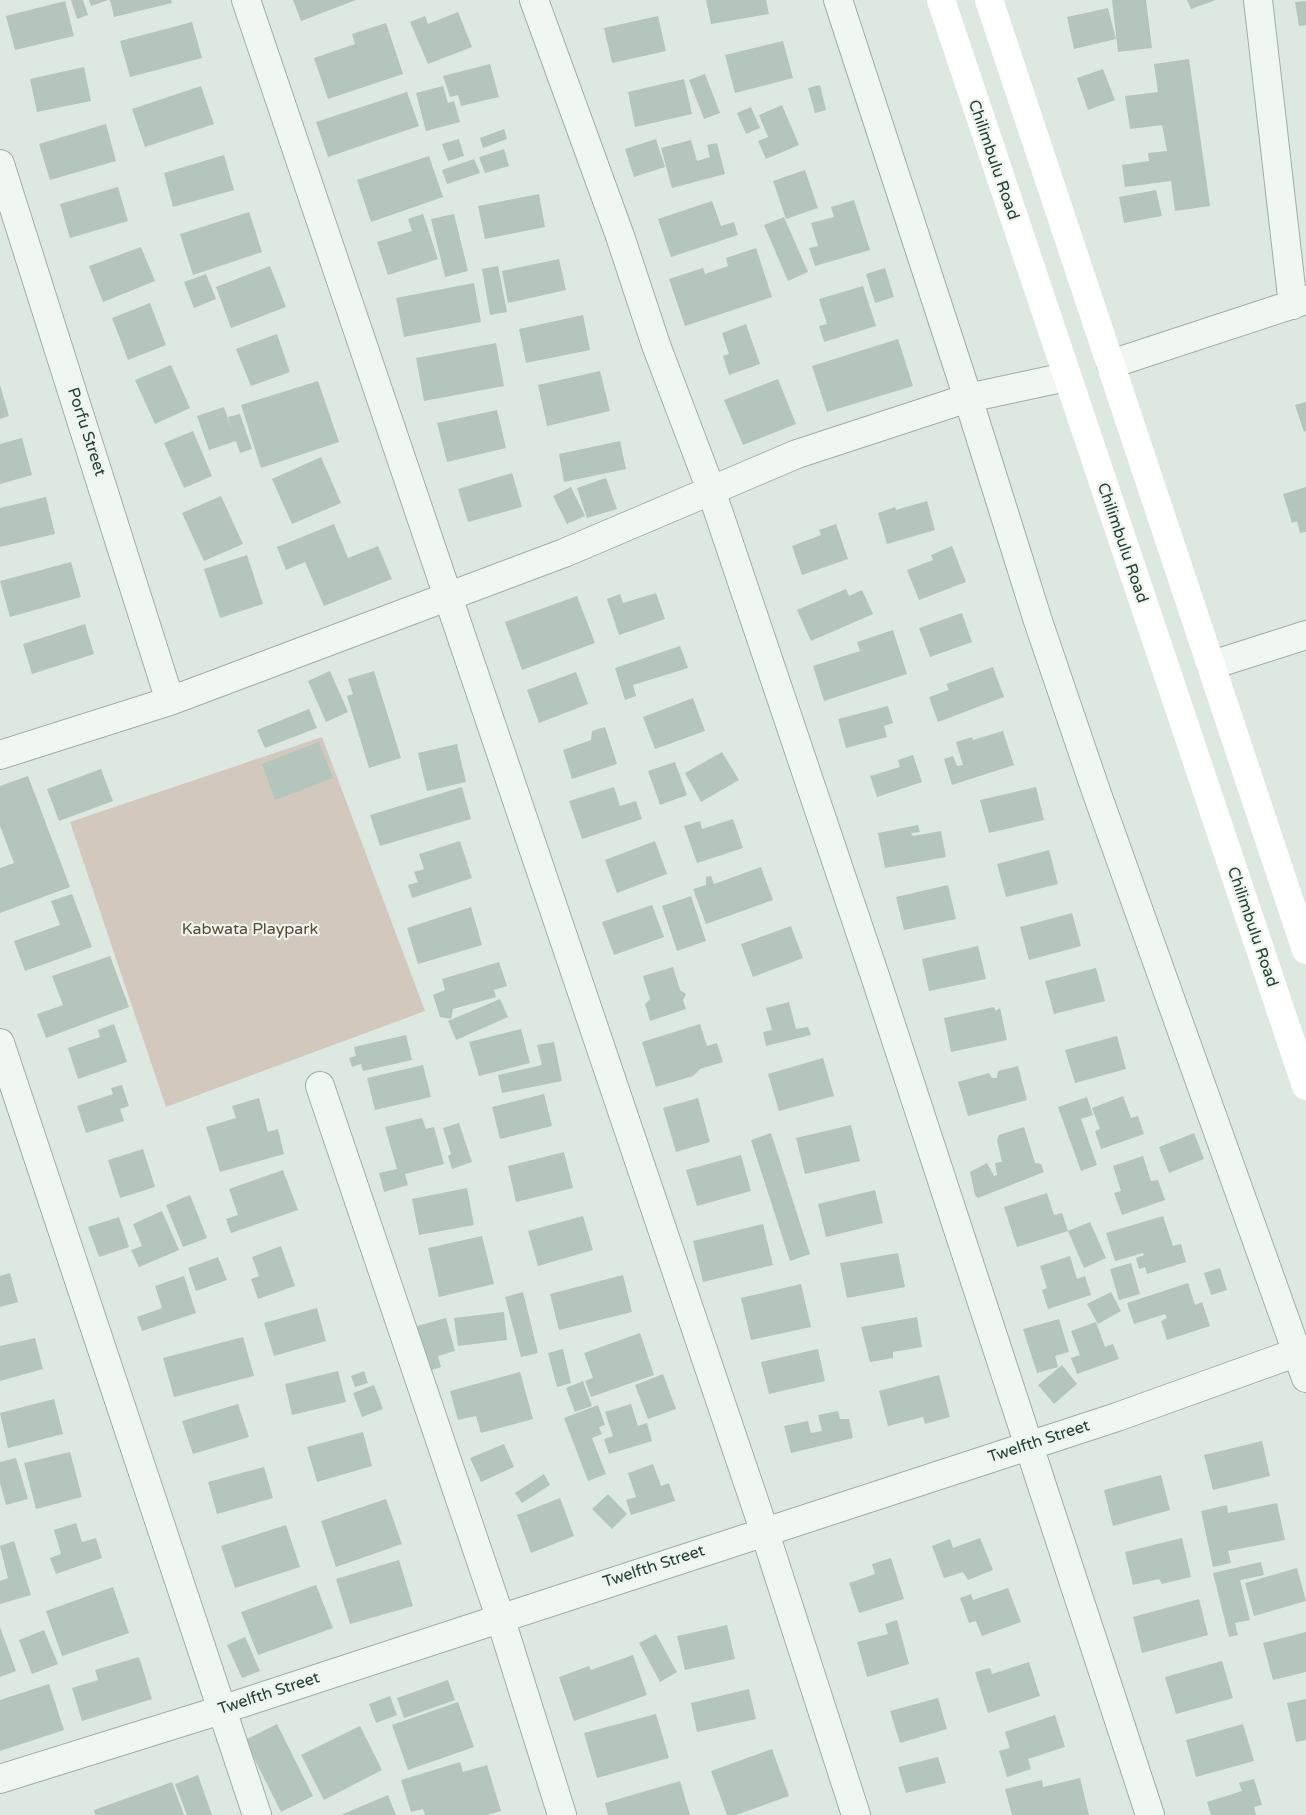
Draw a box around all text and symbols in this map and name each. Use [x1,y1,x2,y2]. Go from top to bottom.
street label: Chilimbulu Road [964,98,1022,222]
street label: Porfu Street [63,385,109,479]
street label: Chilimbulu Road [1093,481,1151,605]
street label: Chilimbulu Road [1223,865,1281,989]
park label: Kabwata Playpark [182,920,318,940]
street label: Twelfth Street [986,1417,1092,1467]
street label: Twelfth Street [601,1542,707,1592]
street label: Twelfth Street [216,1669,322,1719]

